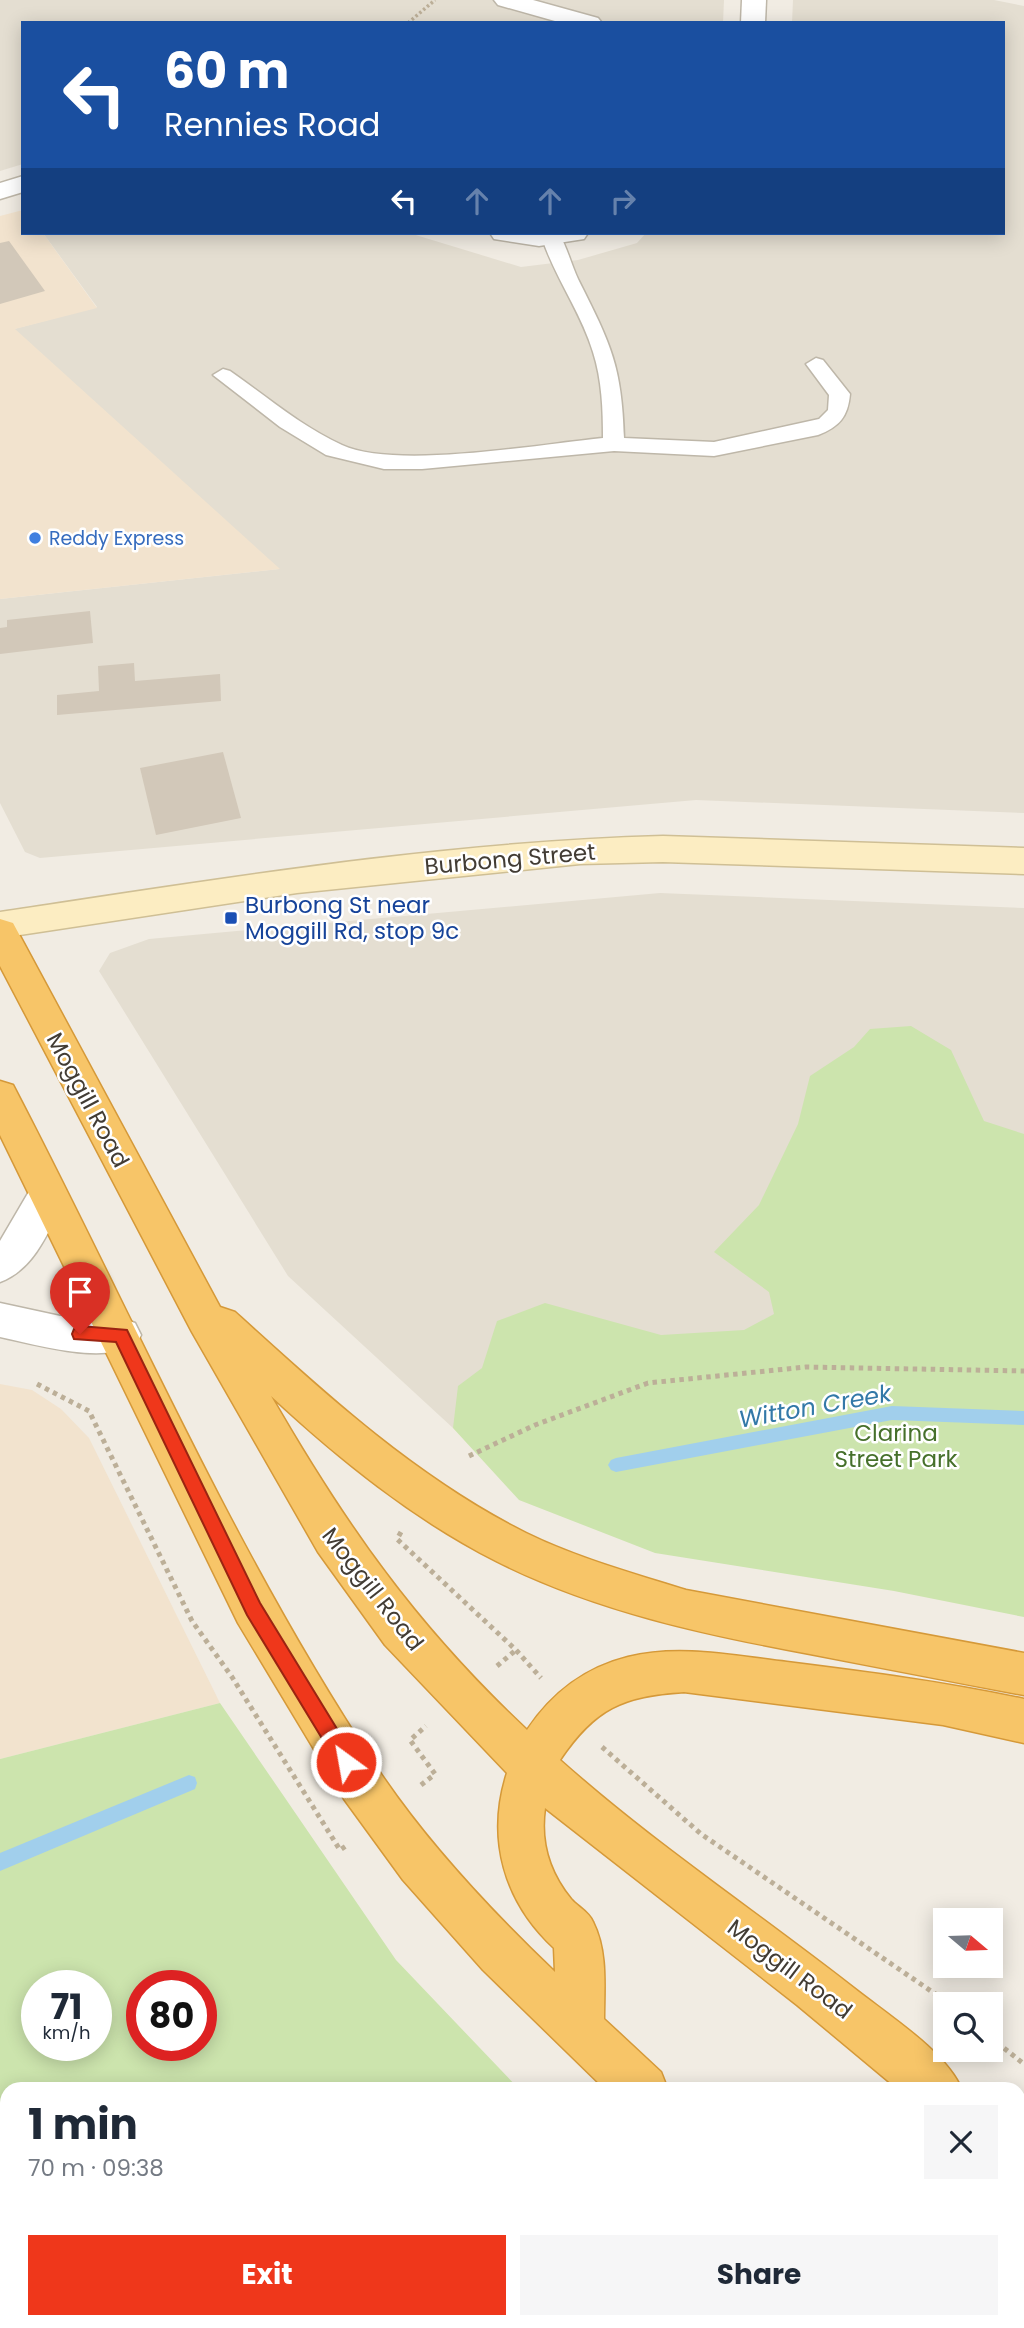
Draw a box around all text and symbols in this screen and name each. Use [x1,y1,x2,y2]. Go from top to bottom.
text: 60 m [164,37,289,105]
icon: left [49,49,140,140]
text: Rennies Road [164,102,380,147]
icon: left [385,182,423,220]
icon: ahead [458,182,496,220]
icon: ahead [531,182,569,220]
icon: right [604,182,642,220]
place label: Reddy Express [49,525,184,552]
marker: Reddy Express [27,530,43,546]
street label: Burbong Street [423,836,597,882]
place label: Burbong St near Moggill Rd, stop 9c [245,889,459,947]
marker: Burbong St near Moggill Rd, stop 9c [223,910,239,926]
street label: Moggill Road [39,1027,137,1173]
pin [50,1262,110,1334]
icon: arrive [61,1273,99,1311]
water label: Witton Creek [736,1376,895,1436]
park label: Clarina Street Park [835,1417,958,1475]
street label: Moggill Road [315,1521,431,1657]
position arrow [309,1725,383,1799]
north arrow [933,1908,1003,1978]
map controls [933,1908,1003,2062]
street label: Moggill Road [721,1912,859,2026]
speed limit sign: 80 [126,1970,217,2061]
text: 71 [51,1982,82,2031]
button: search [933,1992,1003,2062]
text: km/h [43,2020,90,2045]
text: 1 min [28,2095,138,2154]
button: close [924,2105,998,2179]
text: 70 m · 09:38 [28,2152,164,2184]
button: Exit [28,2235,506,2315]
button: Share [520,2235,998,2315]

